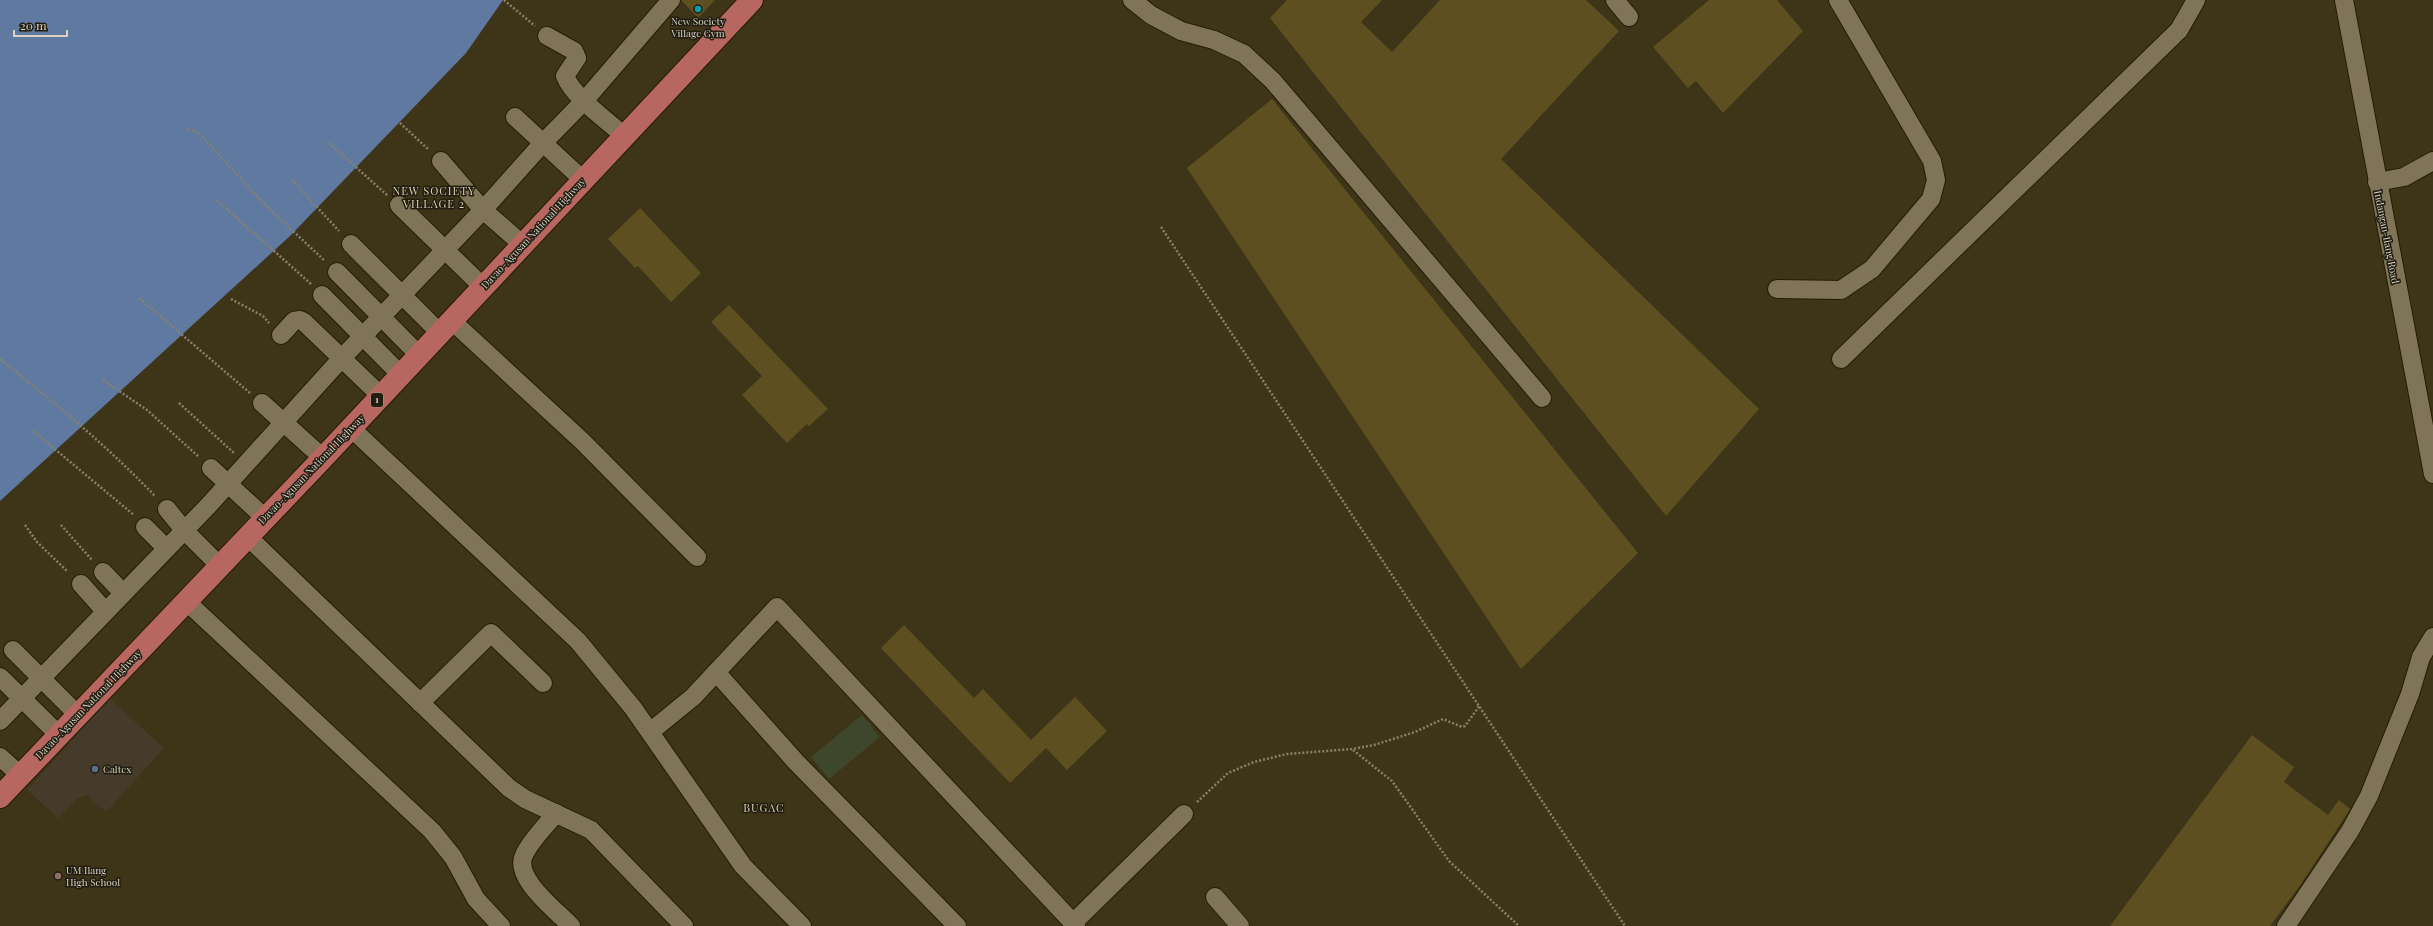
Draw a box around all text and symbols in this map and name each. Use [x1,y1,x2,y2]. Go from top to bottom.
marker: New Society Village Gym [693,4,703,14]
scale bar [14,12,67,38]
place label: New Society Village Gym [670,14,725,40]
text: 20 m [20,17,47,33]
street label: Davao-Agusan National Highway [478,174,588,292]
district label: NEW SOCIETY VILLAGE 2 [392,183,476,211]
street label: Indangan-Ilang Road [2371,189,2403,285]
road number: 1 [371,393,383,407]
street label: Davao-Agusan National Highway [255,411,367,527]
street label: Davao-Agusan National Highway [32,646,144,762]
place label: Caltex [103,762,132,776]
marker: Caltex [90,764,100,774]
district label: BUGAC [743,800,785,815]
place label: UM Ilang High School [66,863,120,889]
marker: UM Ilang High School [53,871,63,881]

